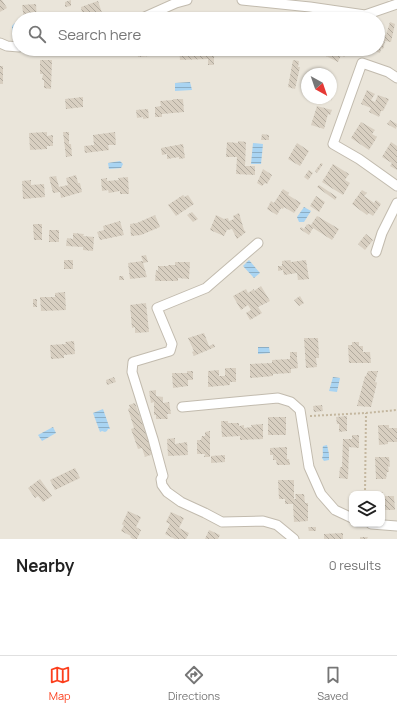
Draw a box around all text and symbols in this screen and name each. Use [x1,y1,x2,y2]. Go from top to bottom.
search box [12,12,385,56]
icon: search [26,23,48,45]
text: Search here [58,24,141,45]
north arrow [301,68,337,104]
map controls [349,491,385,527]
button: layers [349,491,385,527]
text: Nearby [16,554,74,577]
text: 0 results [329,556,381,574]
tab: Map [49,664,71,703]
tab: Directions [168,664,220,703]
tab: Saved [317,664,348,703]

